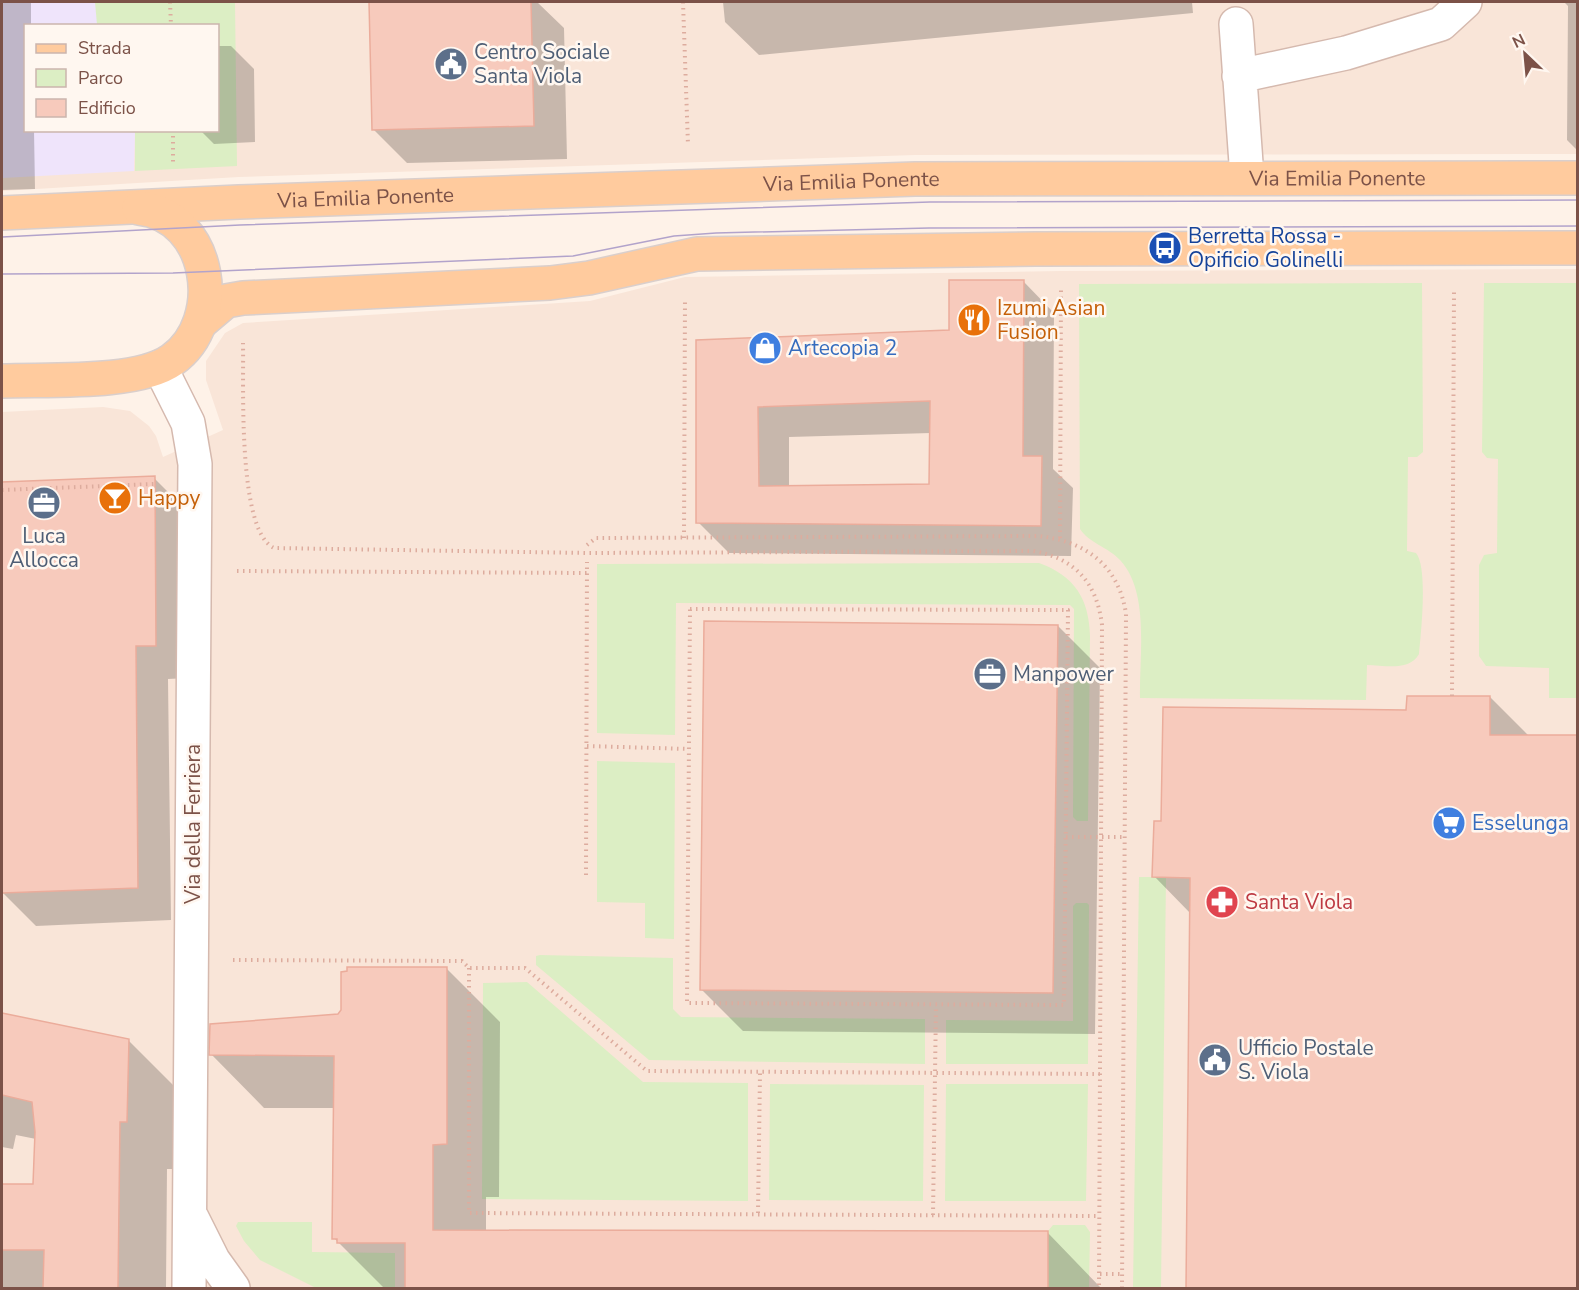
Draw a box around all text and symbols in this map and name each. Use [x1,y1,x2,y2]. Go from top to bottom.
legend [24,24,219,132]
north arrow [1495,24,1555,84]
text: N [1509,29,1529,54]
text: Strada [78,36,131,60]
place label: Centro Sociale Santa Viola [474,38,610,90]
public building icon: Centro Sociale Santa Viola [433,46,469,82]
text: Parco [78,66,123,90]
text: Edificio [78,96,136,120]
street label: Via Emilia Ponente [1248,164,1426,192]
street label: Via Emilia Ponente [762,165,940,198]
street label: Via Emilia Ponente [276,181,454,215]
place label: Berretta Rossa - Opificio Golinelli [1188,222,1343,274]
bus stop icon: Berretta Rossa - Opificio Golinelli [1147,230,1183,266]
place label: Izumi Asian Fusion [997,294,1105,346]
restaurant icon: Izumi Asian Fusion [956,302,992,338]
shop icon: Artecopia 2 [747,330,783,366]
place label: Artecopia 2 [788,334,897,362]
bar icon: Happy [97,480,133,516]
place label: Happy [138,484,200,512]
office icon: Luca Allocca [26,485,62,521]
place label: Luca Allocca [9,522,79,574]
office icon: Manpower [972,656,1008,692]
place label: Manpower [1013,660,1114,688]
street label: Via della Ferriera [179,744,207,905]
supermarket icon: Esselunga [1431,805,1467,841]
place label: Esselunga [1472,809,1569,837]
pharmacy icon: Santa Viola [1204,884,1240,920]
place label: Santa Viola [1245,888,1353,916]
place label: Ufficio Postale S. Viola [1238,1034,1374,1086]
public building icon: Ufficio Postale S. Viola [1197,1042,1233,1078]

